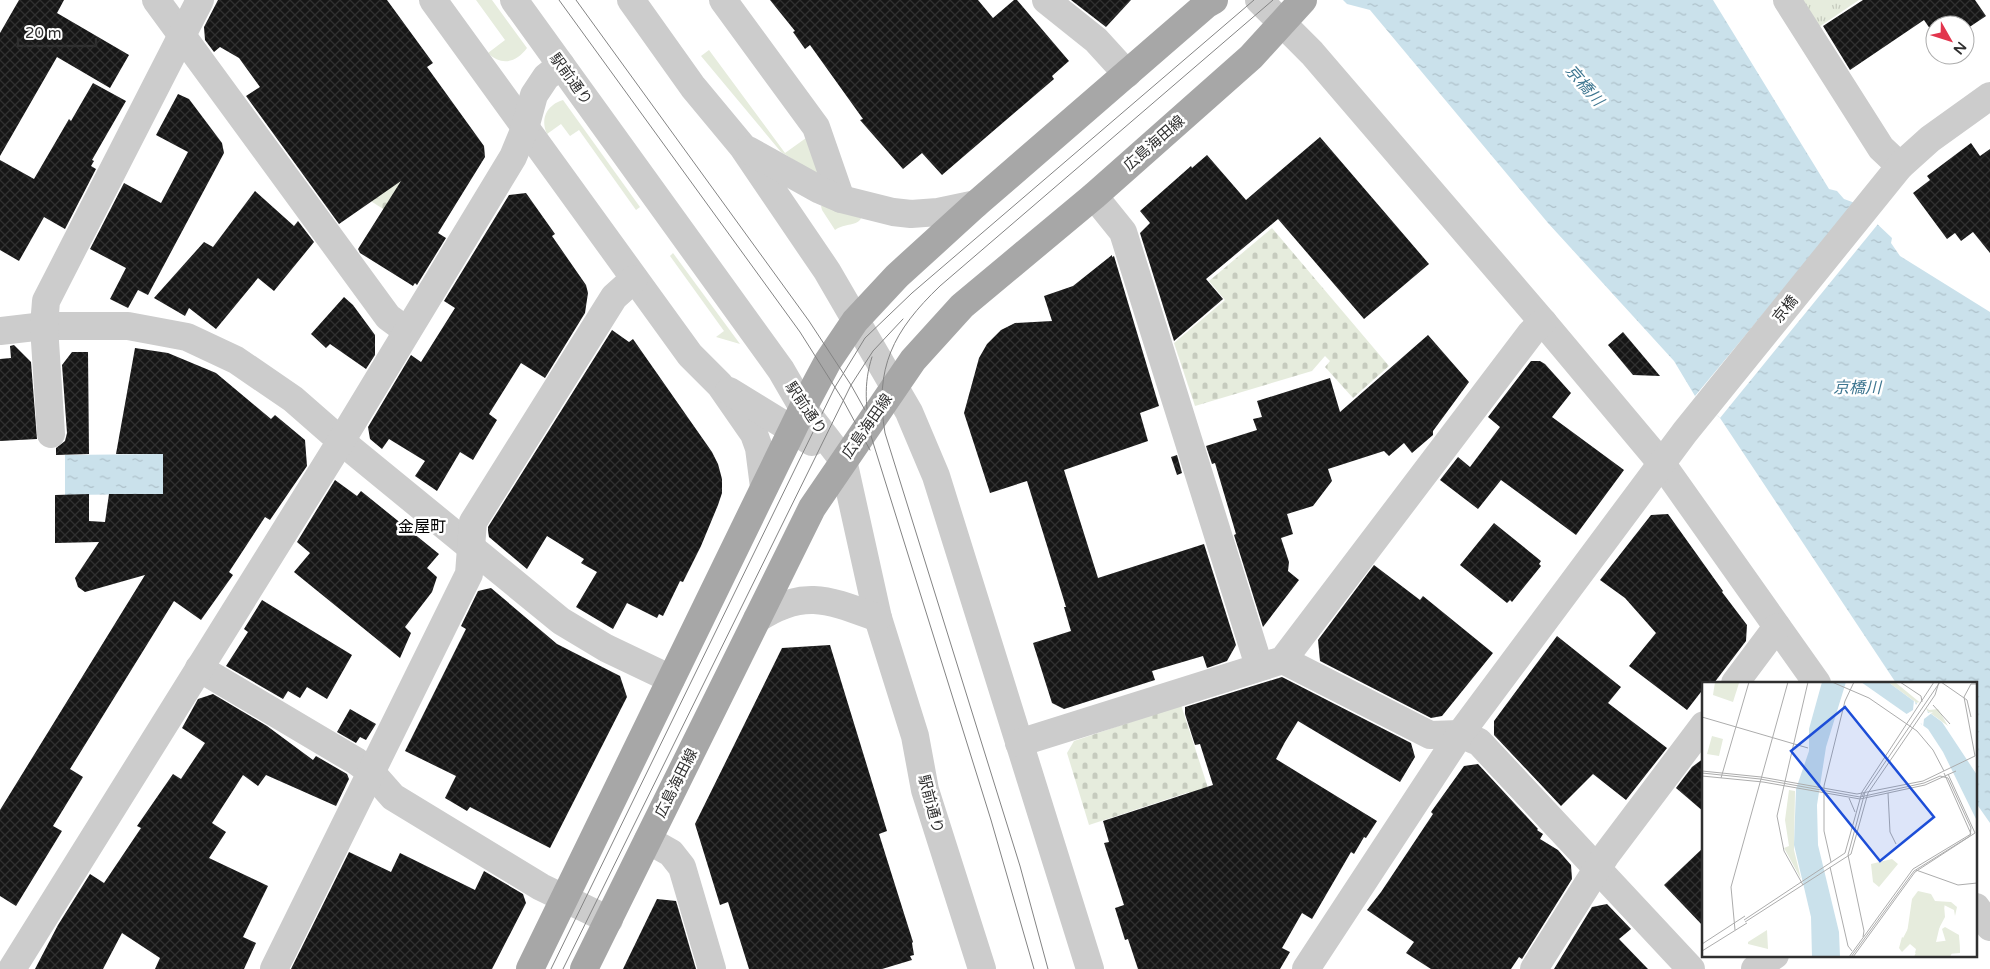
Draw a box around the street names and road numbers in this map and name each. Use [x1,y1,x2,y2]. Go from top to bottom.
street label: 駅前通り [546,49,596,109]
street label: 広島海田線 [1120,112,1188,174]
street label: 京橋 [1769,292,1801,326]
street label: 駅前通り [782,378,830,438]
street label: 広島海田線 [838,390,896,462]
street label: 広島海田線 [651,745,701,821]
street label: 駅前通り [915,773,947,835]

